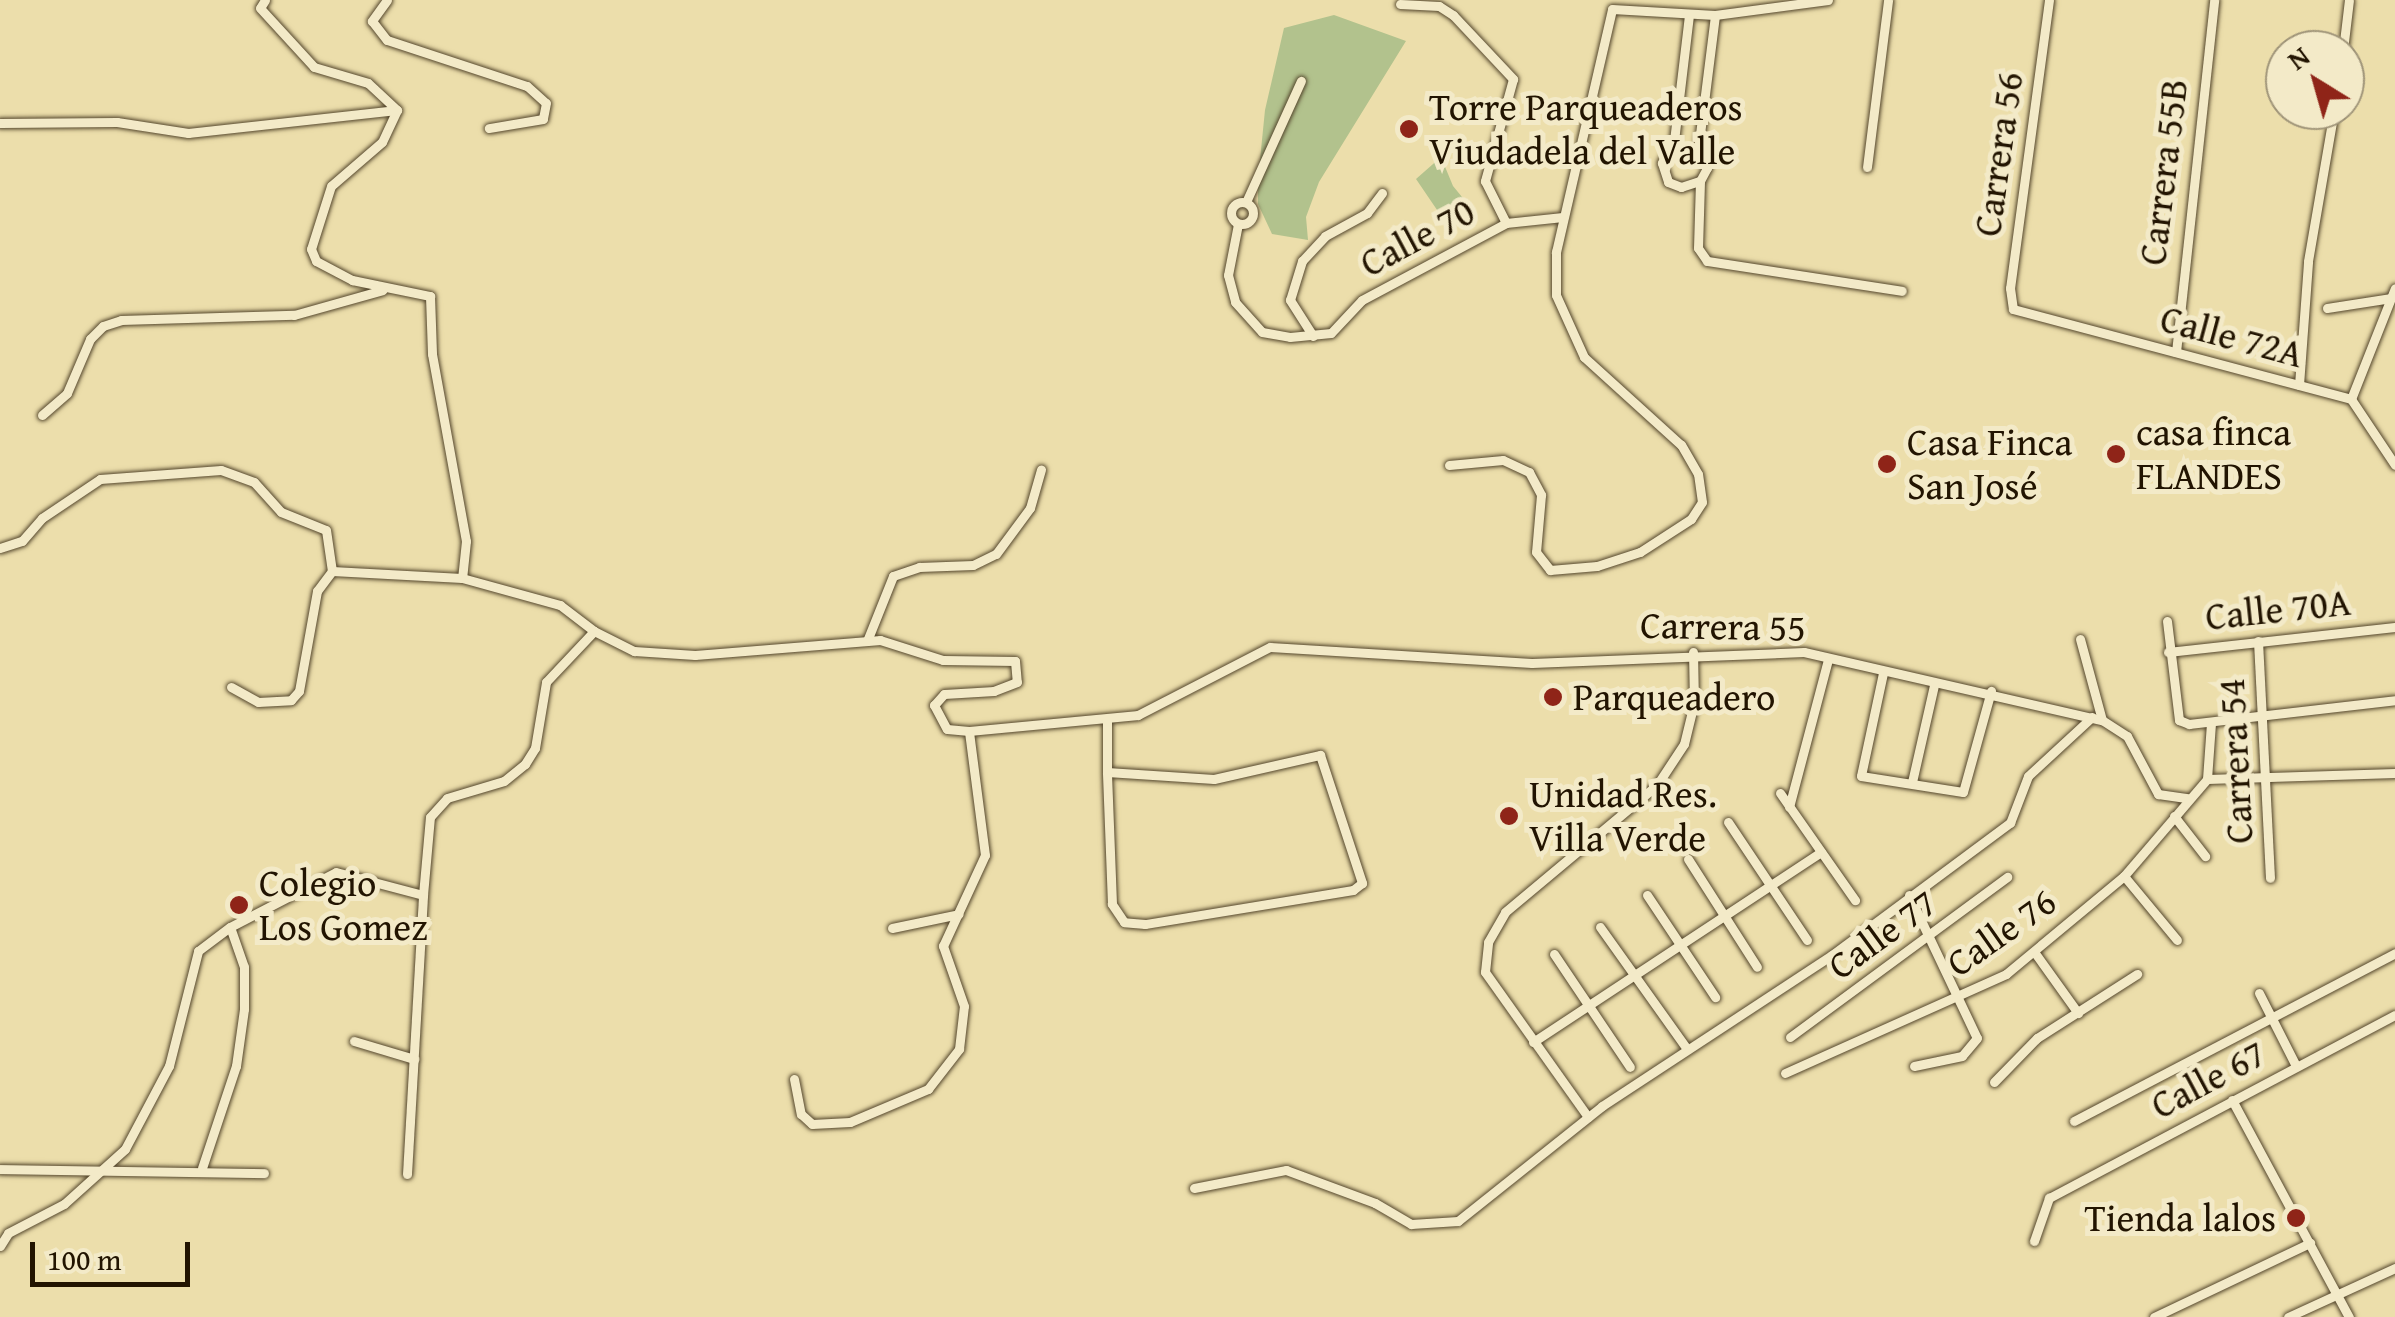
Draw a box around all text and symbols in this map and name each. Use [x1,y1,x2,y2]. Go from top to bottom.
north arrow [2265,30,2365,130]
text: N [2278,35,2318,79]
street label: Carrera 56 [1964,69,2032,239]
street label: Carrera 55B [2129,76,2197,268]
place label: Torre Parqueaderos Viudadela del Valle [1429,84,1743,173]
marker: Torre Parqueaderos Viudadela del Valle [1398,118,1420,140]
street label: Calle 70 [1352,188,1482,286]
street label: Calle 72A [2156,295,2308,377]
place label: casa finca FLANDES [2136,409,2291,498]
place label: Casa Finca San José [1907,419,2072,508]
marker: casa finca FLANDES [2105,443,2127,465]
marker: Casa Finca San José [1876,453,1898,475]
street label: Calle 70A [2203,579,2353,639]
street label: Carrera 55 [1640,602,1806,650]
place label: Parqueadero [1573,674,1775,720]
street label: Carrera 54 [2208,677,2262,845]
marker: Parqueadero [1542,686,1564,708]
place label: Unidad Res. Villa Verde [1529,771,1717,861]
marker: Unidad Res. Villa Verde [1498,805,1520,827]
place label: Colegio Los Gomez [259,860,428,949]
street label: Calle 76 [1938,878,2064,986]
street label: Calle 77 [1819,879,1945,989]
marker: Colegio Los Gomez [228,894,250,916]
street label: Calle 67 [2143,1030,2273,1128]
place label: Tienda lalos [2084,1195,2276,1241]
marker: Tienda lalos [2285,1207,2307,1229]
scale bar [35,1222,195,1284]
text: 100 m [47,1237,121,1281]

